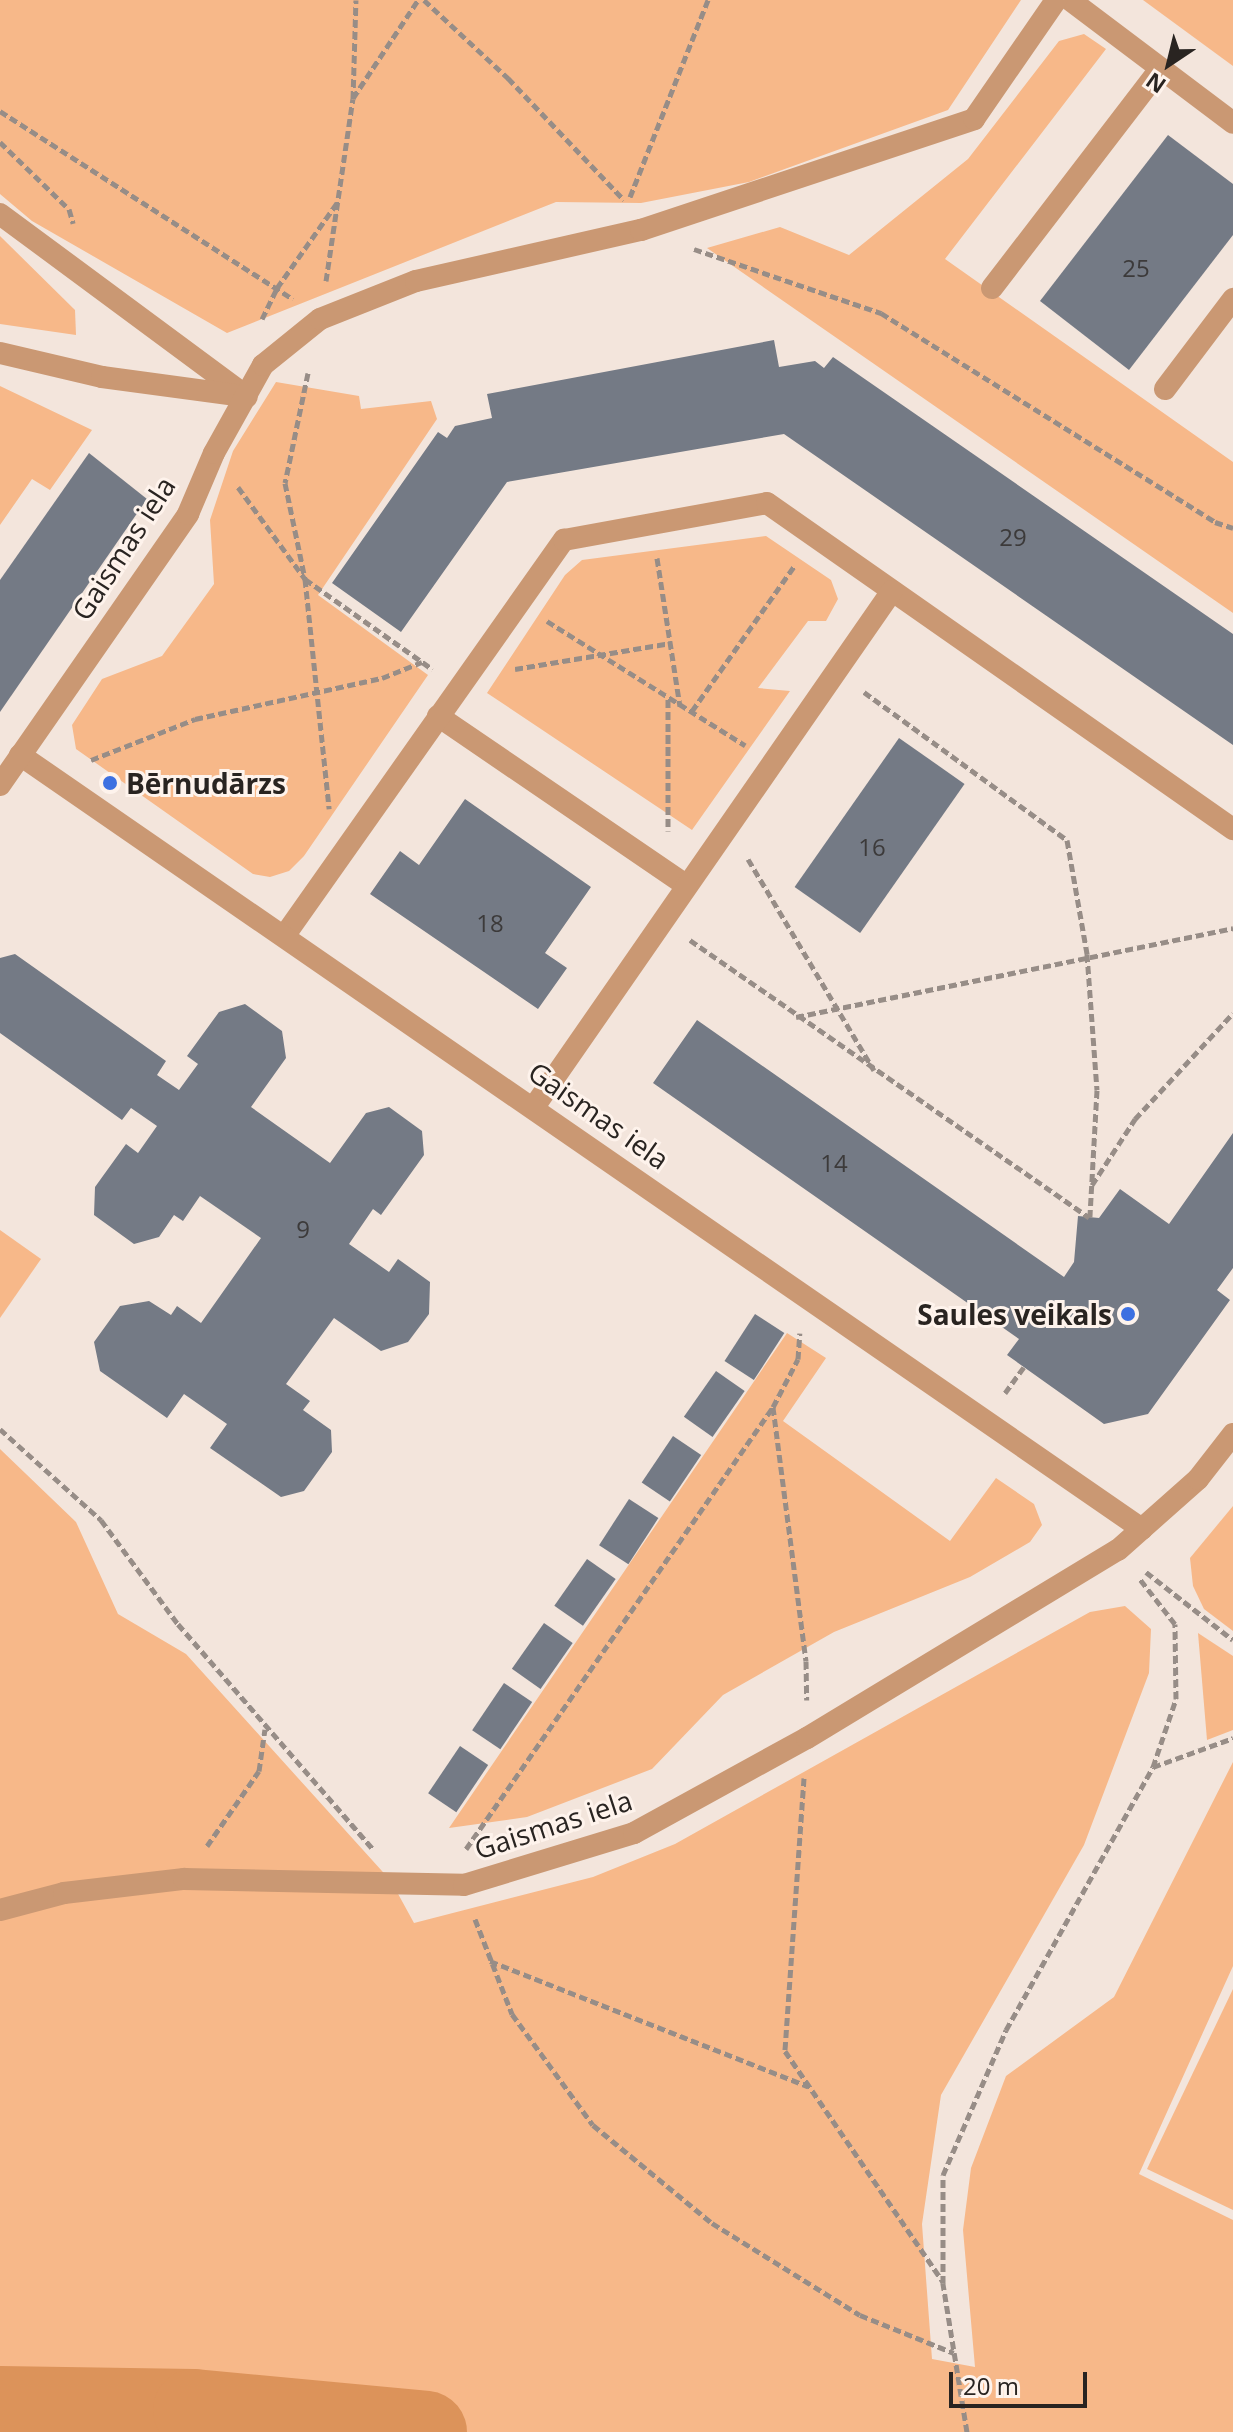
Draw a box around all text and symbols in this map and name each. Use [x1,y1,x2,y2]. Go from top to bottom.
north arrow [1129,24,1209,104]
text: N [1139,66,1171,101]
house number: 25 [1122,254,1150,282]
street label: Gaismas iela [64,470,182,626]
house number: 29 [999,523,1027,551]
place label: Bērnudārzs [126,766,286,800]
marker: Bērnudārzs [101,774,119,792]
house number: 16 [858,833,886,861]
house number: 18 [476,909,504,937]
street label: Gaismas iela [522,1054,676,1176]
house number: 14 [820,1149,848,1177]
house number: 9 [296,1215,310,1243]
place label: Saules veikals [917,1297,1112,1331]
marker: Saules veikals [1119,1305,1137,1323]
street label: Gaismas iela [470,1783,636,1865]
scale bar [953,2356,1091,2406]
text: 20 m [963,2369,1019,2402]

